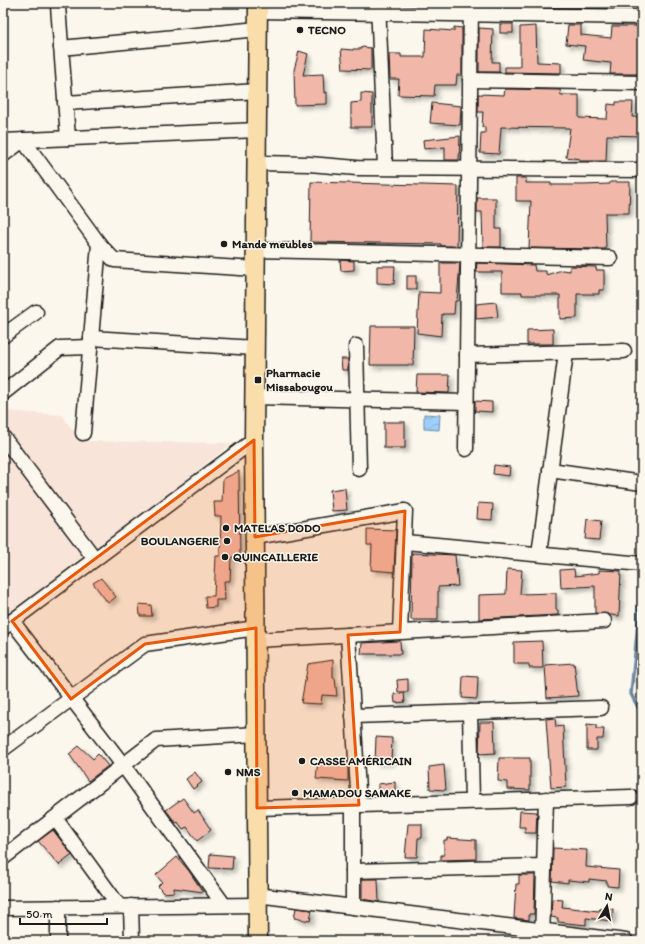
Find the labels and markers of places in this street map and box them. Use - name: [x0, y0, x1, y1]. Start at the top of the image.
- place label: TECNO: [307, 23, 346, 37]
- marker: TECNO: [295, 25, 305, 35]
- place label: Mande meubles: [232, 237, 313, 251]
- marker: Mande meubles: [219, 239, 229, 249]
- place label: Pharmacie Missabougou: [266, 366, 333, 395]
- marker: Pharmacie Missabougou: [253, 375, 263, 385]
- place label: MATELAS DODO: [234, 521, 321, 535]
- marker: MATELAS DODO: [221, 523, 231, 533]
- place label: BOULANGERIE: [141, 534, 219, 548]
- marker: BOULANGERIE: [222, 536, 232, 546]
- place label: QUINCAILLERIE: [233, 550, 318, 564]
- marker: QUINCAILLERIE: [220, 552, 230, 562]
- place label: CASSE AMÉRICAIN: [310, 754, 412, 768]
- marker: CASSE AMÉRICAIN: [297, 756, 307, 766]
- place label: NMS: [236, 765, 261, 779]
- marker: NMS: [223, 767, 233, 777]
- place label: MAMADOU SAMAKE: [303, 786, 411, 800]
- marker: MAMADOU SAMAKE: [290, 788, 300, 798]

